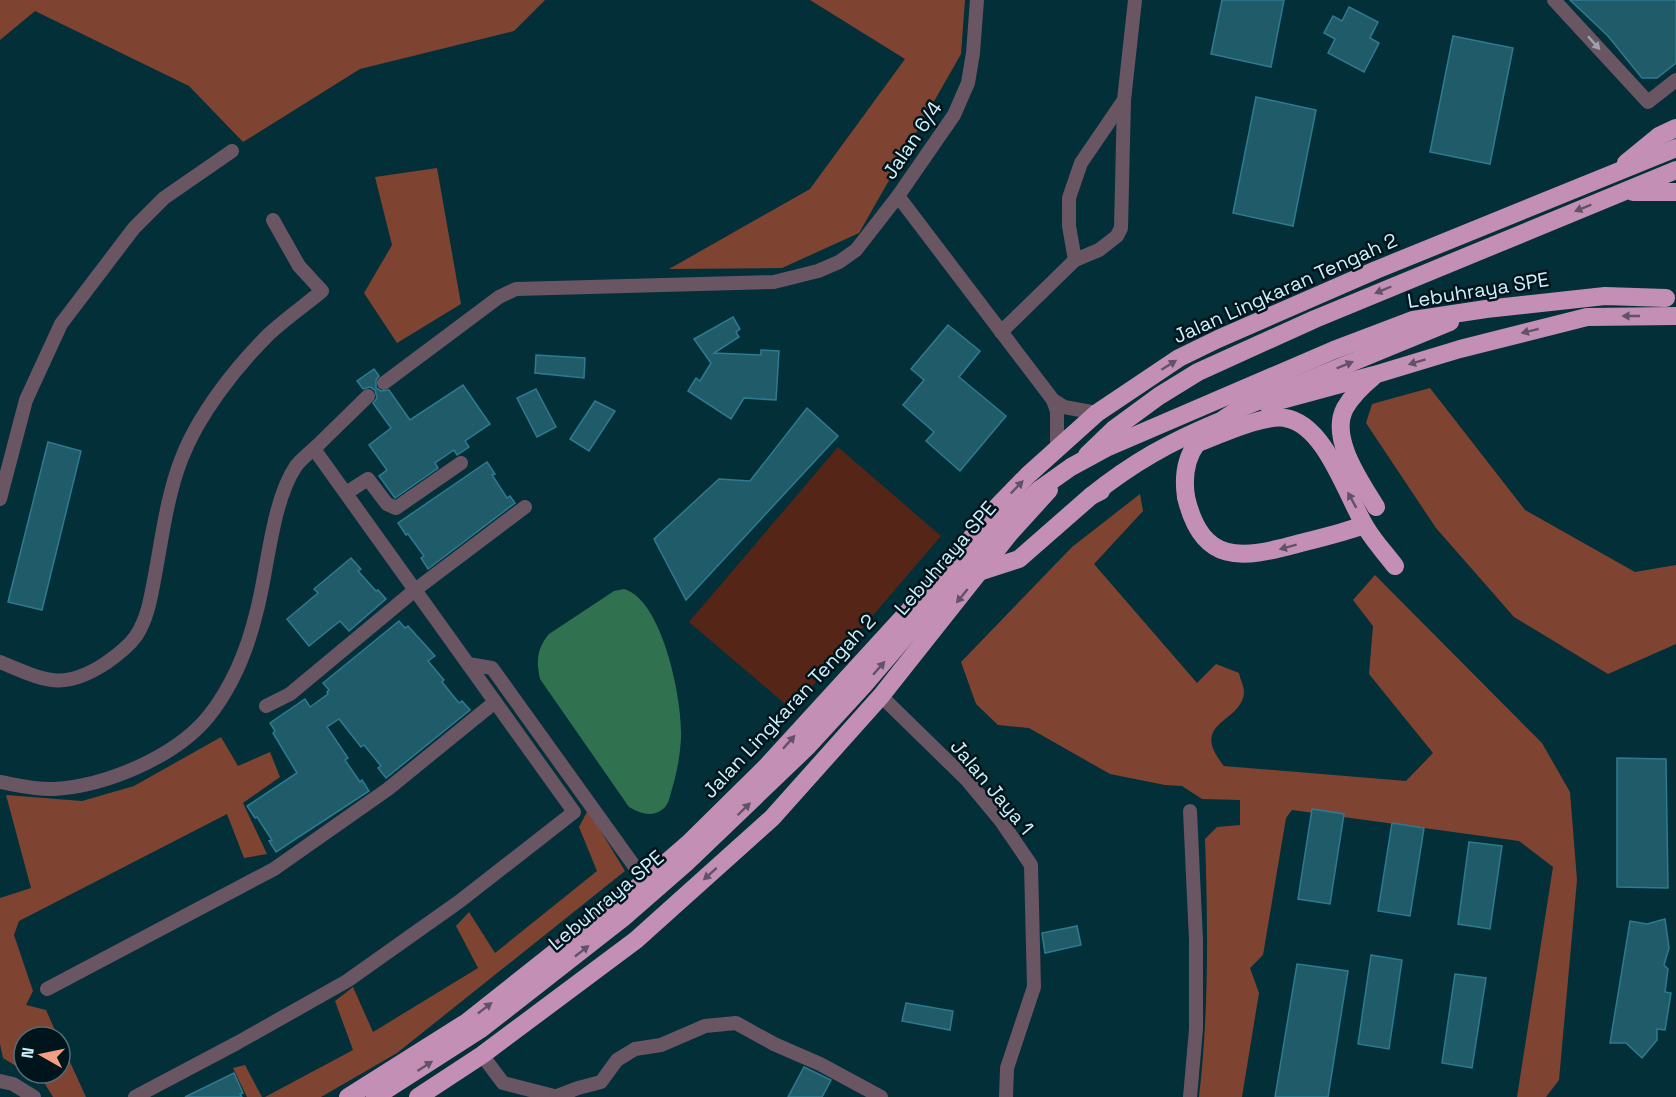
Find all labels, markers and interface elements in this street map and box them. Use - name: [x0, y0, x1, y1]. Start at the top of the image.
- one-way arrow: [1587, 35, 1600, 50]
- street label: Jalan 6/4: [876, 96, 948, 184]
- one-way arrow: [1574, 204, 1592, 213]
- street label: Jalan Lingkaran Tengah 2: [1169, 227, 1401, 349]
- street label: Lebuhraya SPE: [1405, 266, 1551, 314]
- one-way arrow: [1374, 285, 1392, 295]
- one-way arrow: [1622, 311, 1641, 321]
- one-way arrow: [1521, 327, 1539, 337]
- one-way arrow: [1408, 358, 1426, 367]
- one-way arrow: [1161, 360, 1177, 371]
- one-way arrow: [1336, 360, 1354, 370]
- one-way arrow: [1010, 479, 1024, 494]
- one-way arrow: [1347, 491, 1357, 508]
- street label: Lebuhraya SPE: [888, 496, 1002, 620]
- one-way arrow: [1279, 542, 1297, 552]
- one-way arrow: [956, 589, 968, 604]
- street label: Jalan Lingkaran Tengah 2: [697, 608, 881, 804]
- one-way arrow: [872, 661, 885, 676]
- one-way arrow: [782, 734, 796, 749]
- street label: Jalan Jaya 1: [945, 734, 1039, 840]
- one-way arrow: [737, 802, 751, 816]
- street label: Lebuhraya SPE: [543, 844, 669, 956]
- one-way arrow: [703, 867, 718, 880]
- one-way arrow: [574, 945, 589, 957]
- one-way arrow: [477, 1002, 493, 1015]
- north arrow: [12, 1025, 72, 1085]
- text: N: [16, 1046, 39, 1060]
- one-way arrow: [416, 1060, 432, 1072]

